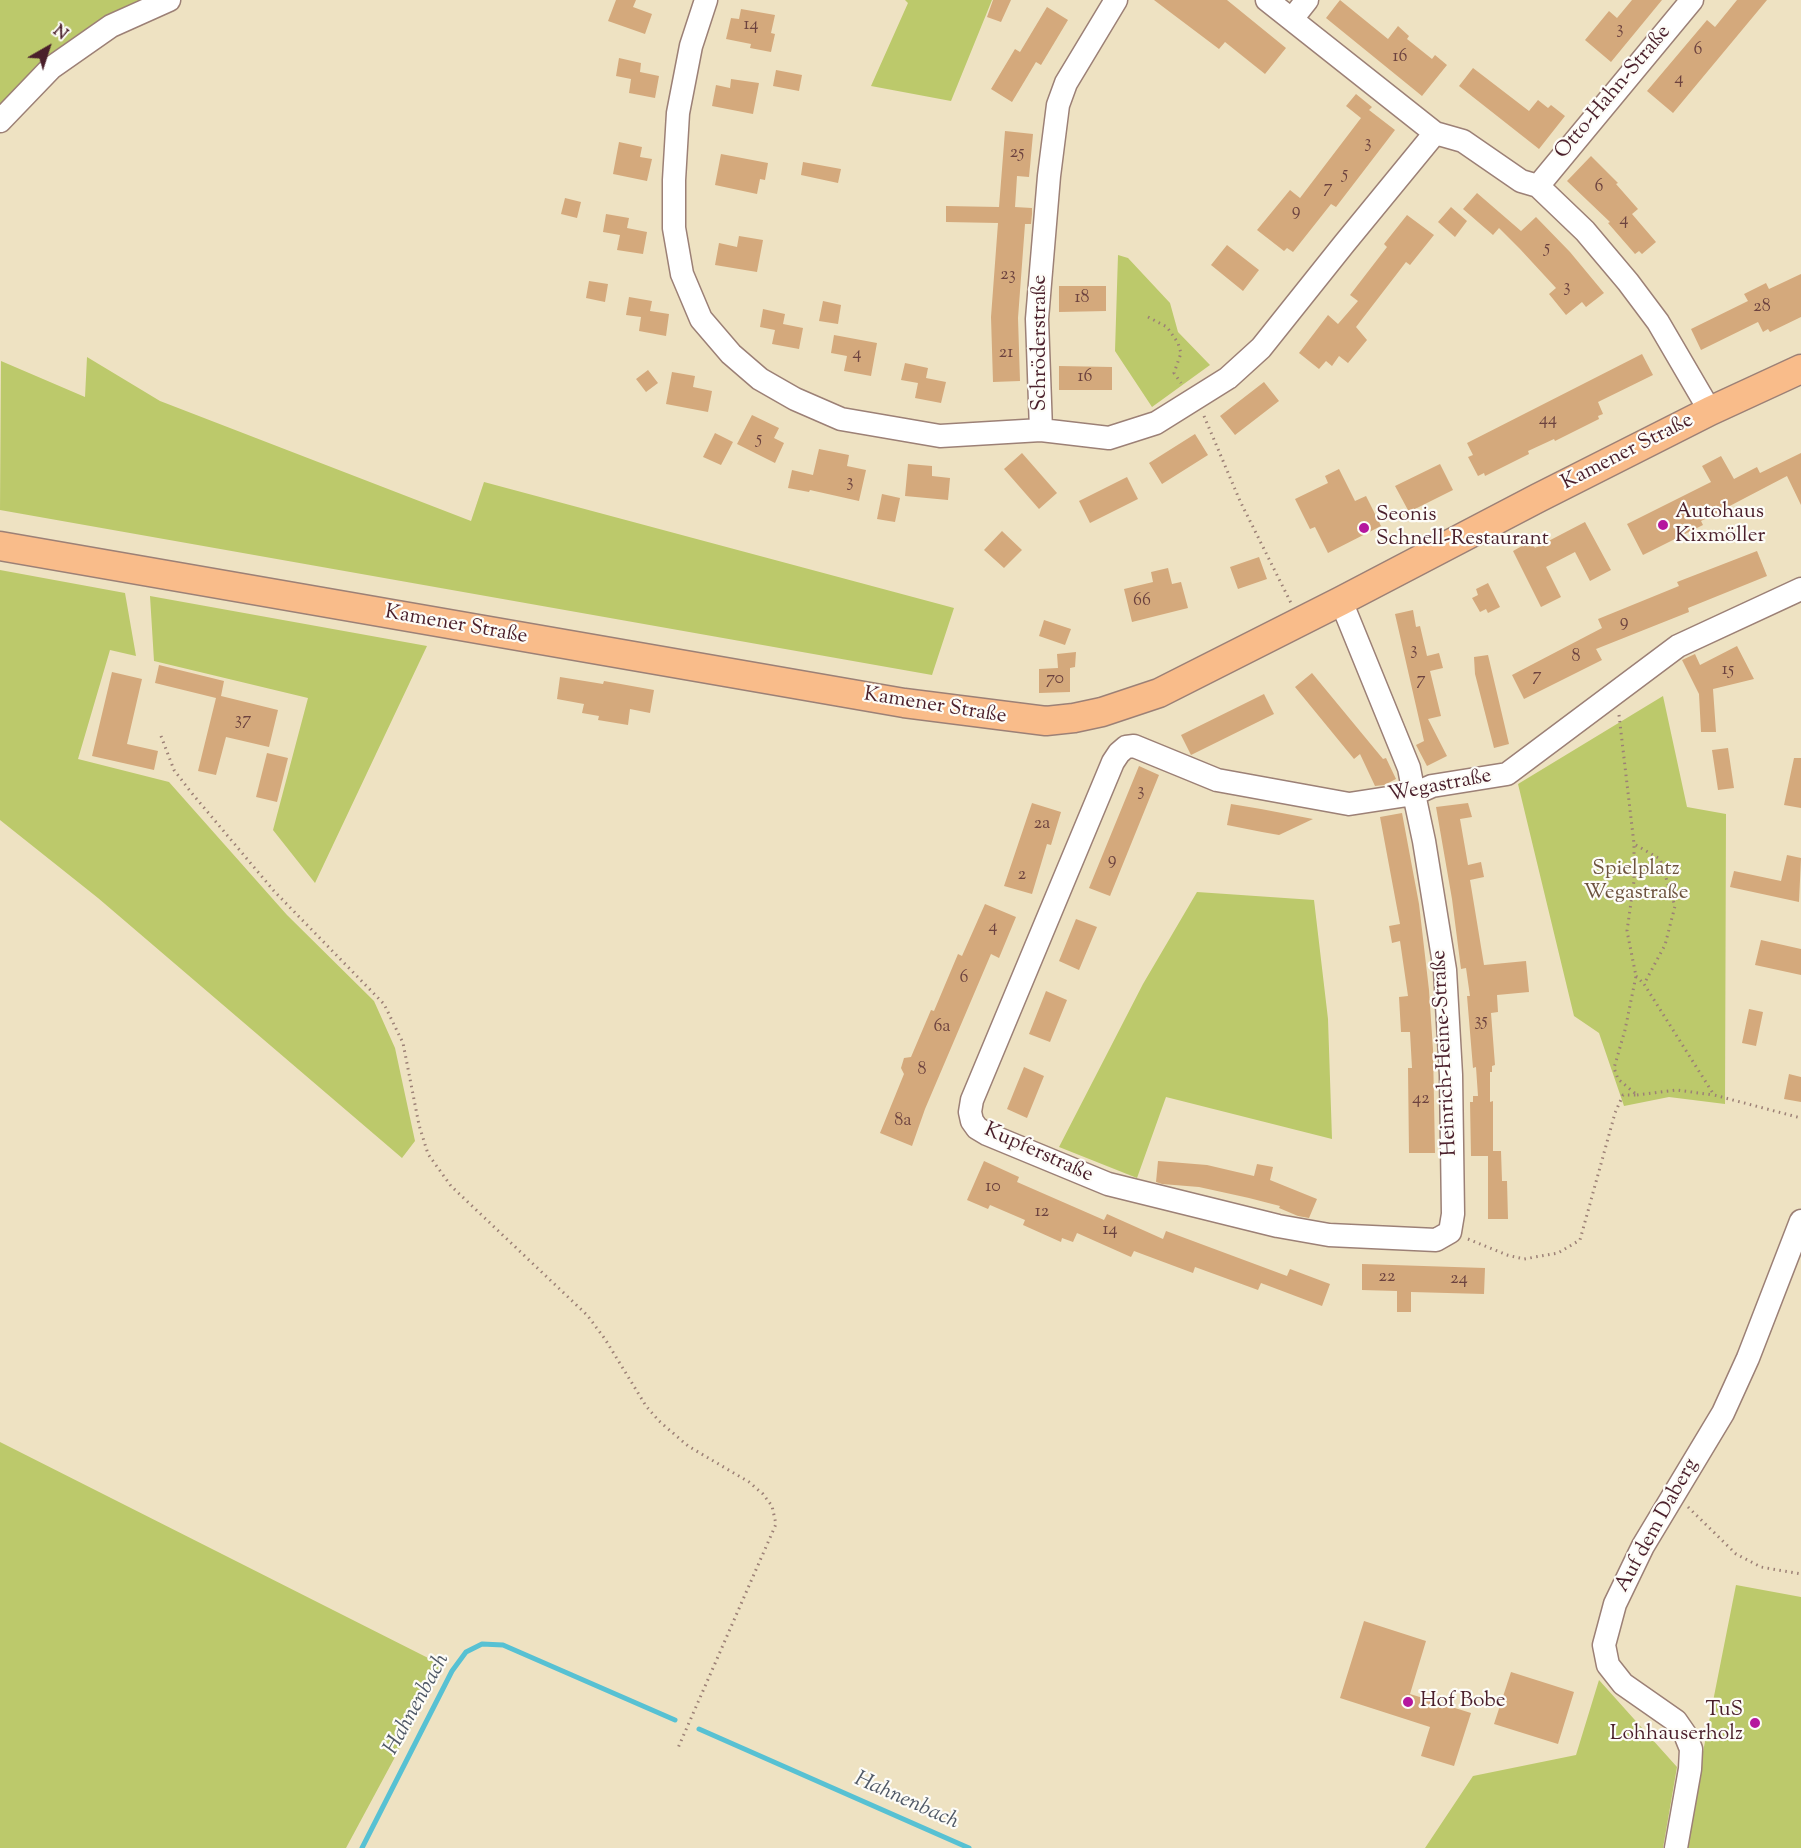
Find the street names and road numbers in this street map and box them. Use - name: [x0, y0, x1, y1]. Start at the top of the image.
- street label: Otto-Hahn-Straße: [1551, 21, 1677, 165]
- street label: Schröderstraße: [1028, 275, 1054, 411]
- street label: Kamener Straße: [1558, 409, 1698, 497]
- street label: Kamener Straße: [383, 601, 529, 651]
- street label: Kamener Straße: [862, 683, 1008, 731]
- street label: Wegastraße: [1386, 765, 1494, 809]
- street label: Heinrich-Heine-Straße: [1428, 949, 1464, 1157]
- street label: Kupferstraße: [980, 1119, 1096, 1189]
- street label: Auf dem Daberg: [1611, 1455, 1705, 1597]

